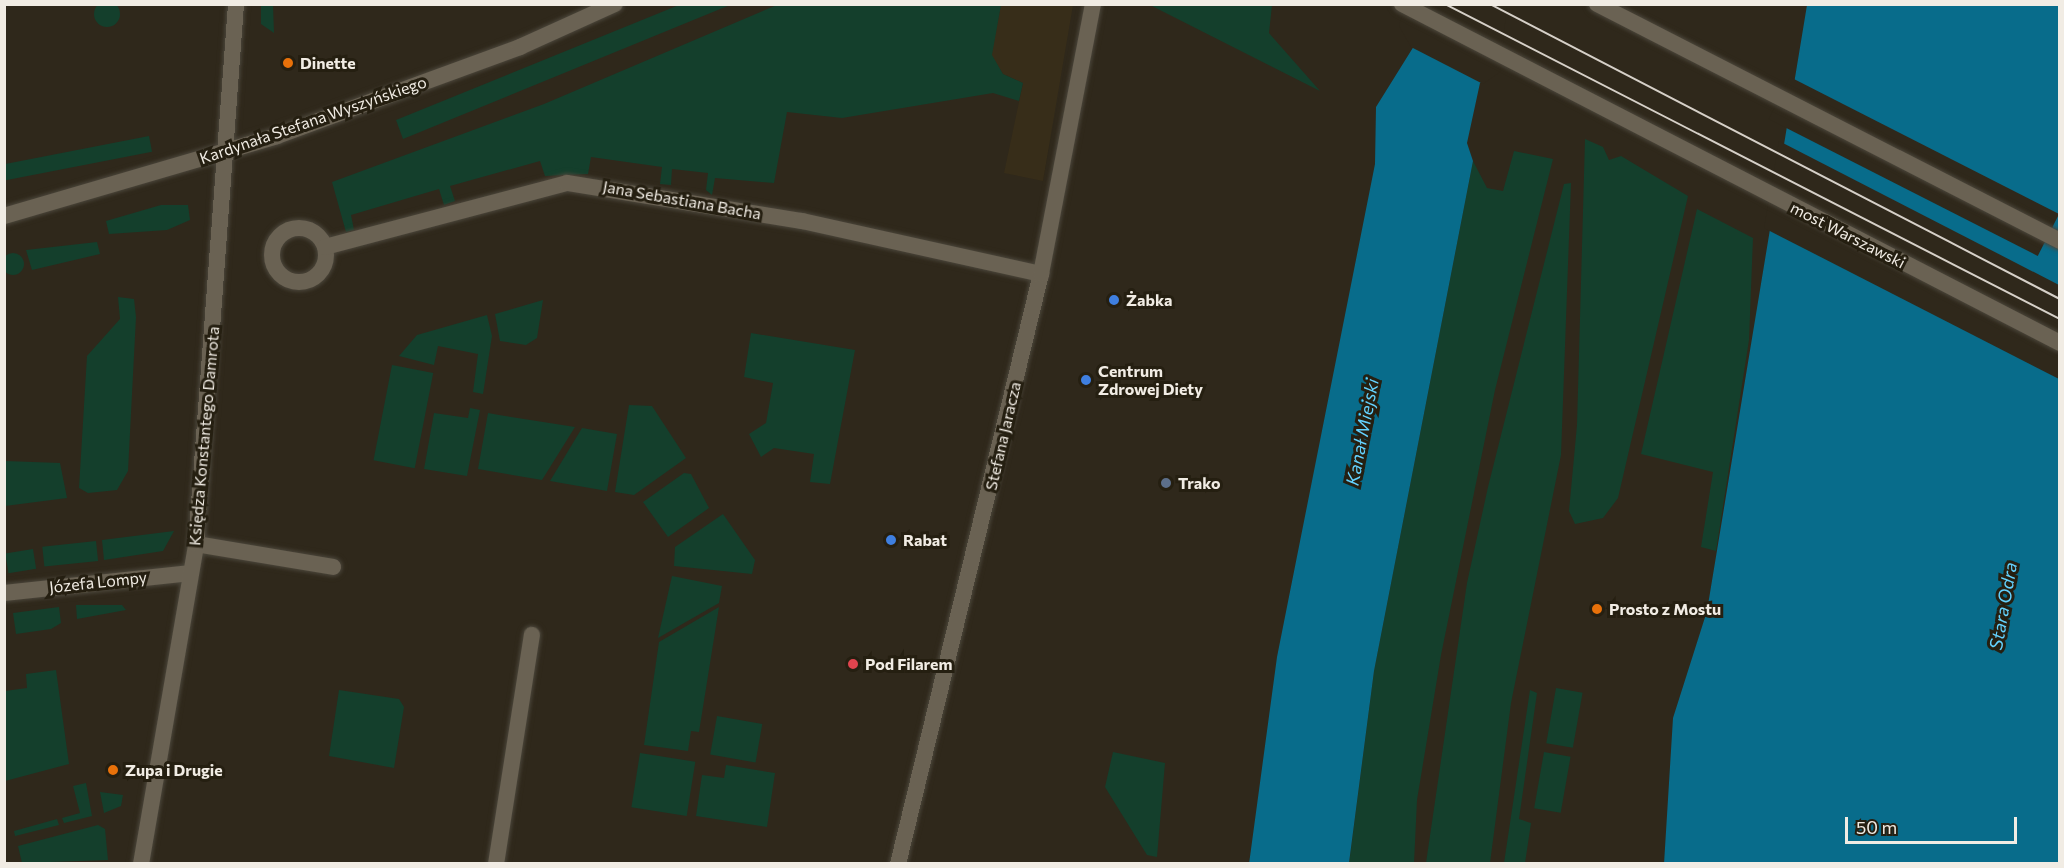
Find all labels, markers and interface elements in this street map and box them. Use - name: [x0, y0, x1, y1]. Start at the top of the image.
- place label: Dinette: [300, 53, 356, 73]
- marker: Dinette: [281, 56, 295, 70]
- street label: Kardynała Stefana Wyszyńskiego: [197, 72, 429, 168]
- street label: Jana Sebastiana Bacha: [601, 177, 763, 223]
- street label: most Warszawski: [1787, 198, 1909, 272]
- place label: Żabka: [1126, 290, 1173, 310]
- marker: Żabka: [1107, 293, 1121, 307]
- street label: Księdza Konstantego Damrota: [185, 326, 223, 546]
- place label: Centrum Zdrowej Diety: [1098, 361, 1203, 399]
- marker: Centrum Zdrowej Diety: [1079, 373, 1093, 387]
- water label: Kanał Miejski: [1341, 377, 1383, 487]
- street label: Stefana Jaracza: [981, 380, 1025, 492]
- place label: Trako: [1178, 473, 1221, 493]
- marker: Trako: [1159, 476, 1173, 490]
- place label: Rabat: [903, 530, 947, 550]
- marker: Rabat: [884, 533, 898, 547]
- water label: Stara Odra: [1985, 561, 2021, 651]
- street label: Józefa Lompy: [48, 567, 148, 597]
- place label: Prosto z Mostu: [1609, 599, 1721, 619]
- marker: Prosto z Mostu: [1590, 602, 1604, 616]
- place label: Pod Filarem: [865, 654, 952, 674]
- marker: Pod Filarem: [846, 657, 860, 671]
- place label: Zupa i Drugie: [125, 760, 223, 780]
- marker: Zupa i Drugie: [106, 763, 120, 777]
- scale bar: [1848, 805, 2020, 843]
- text: 50 m: [1856, 816, 1897, 838]

